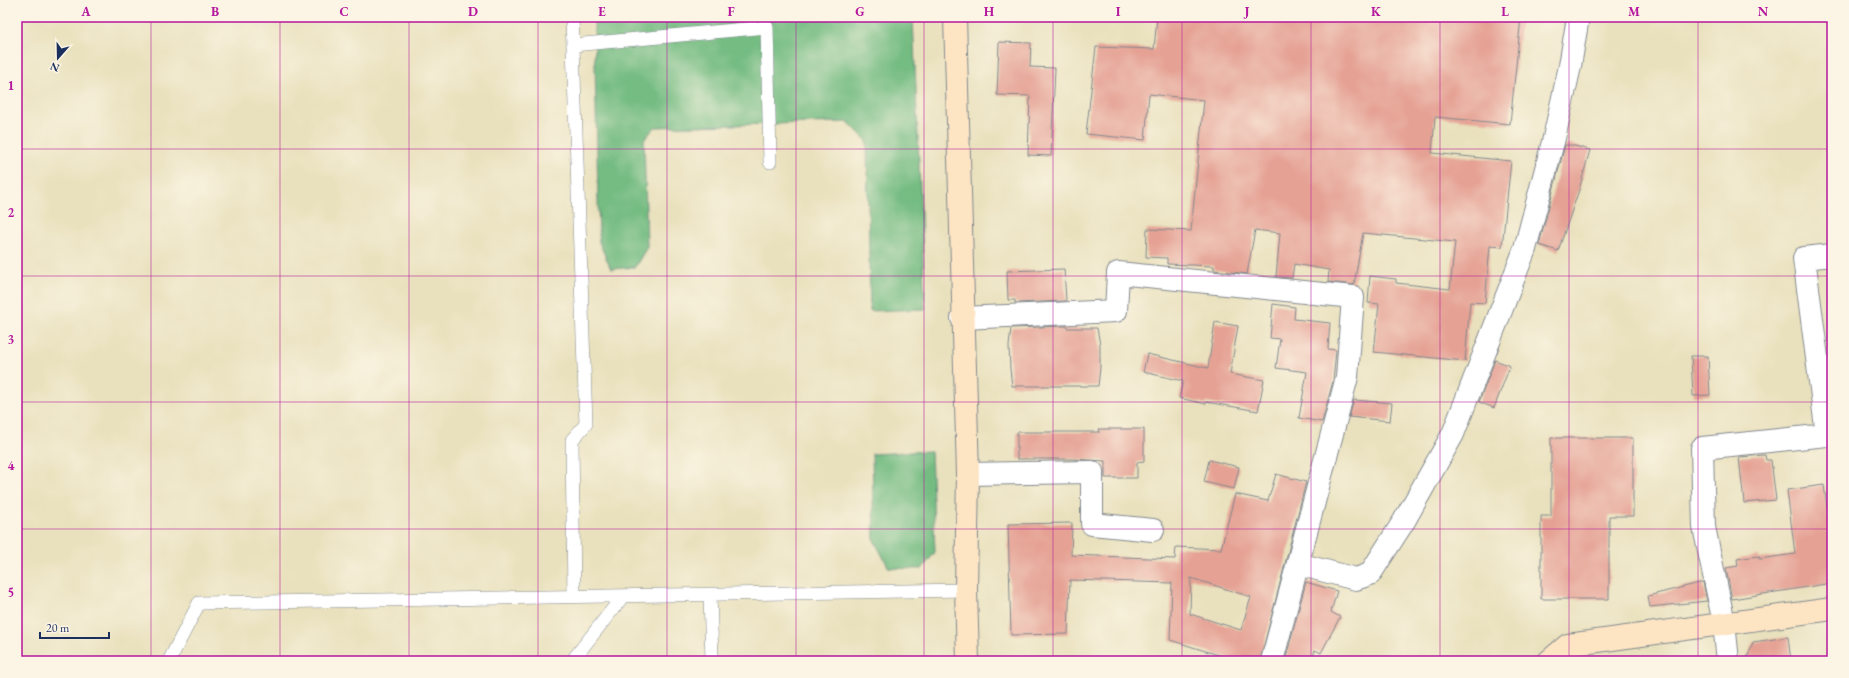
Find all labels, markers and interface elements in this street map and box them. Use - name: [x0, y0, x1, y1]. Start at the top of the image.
- text: A: [80, 3, 91, 20]
- text: B: [211, 3, 219, 20]
- text: C: [339, 3, 349, 20]
- text: D: [468, 3, 478, 20]
- text: E: [598, 3, 606, 20]
- text: F: [727, 3, 735, 20]
- text: G: [855, 3, 865, 20]
- text: H: [984, 3, 995, 20]
- text: I: [1116, 3, 1121, 20]
- text: J: [1243, 3, 1250, 20]
- text: K: [1371, 3, 1382, 20]
- text: L: [1501, 3, 1509, 20]
- text: M: [1628, 3, 1640, 20]
- text: N: [1758, 3, 1769, 20]
- north arrow: [38, 38, 78, 78]
- text: N: [48, 59, 61, 75]
- text: 1: [8, 77, 15, 94]
- text: 2: [8, 204, 15, 221]
- text: 3: [8, 331, 15, 348]
- text: 4: [8, 457, 15, 474]
- text: 5: [8, 584, 14, 601]
- scale bar: [40, 614, 109, 640]
- text: 20 m: [46, 620, 70, 636]

